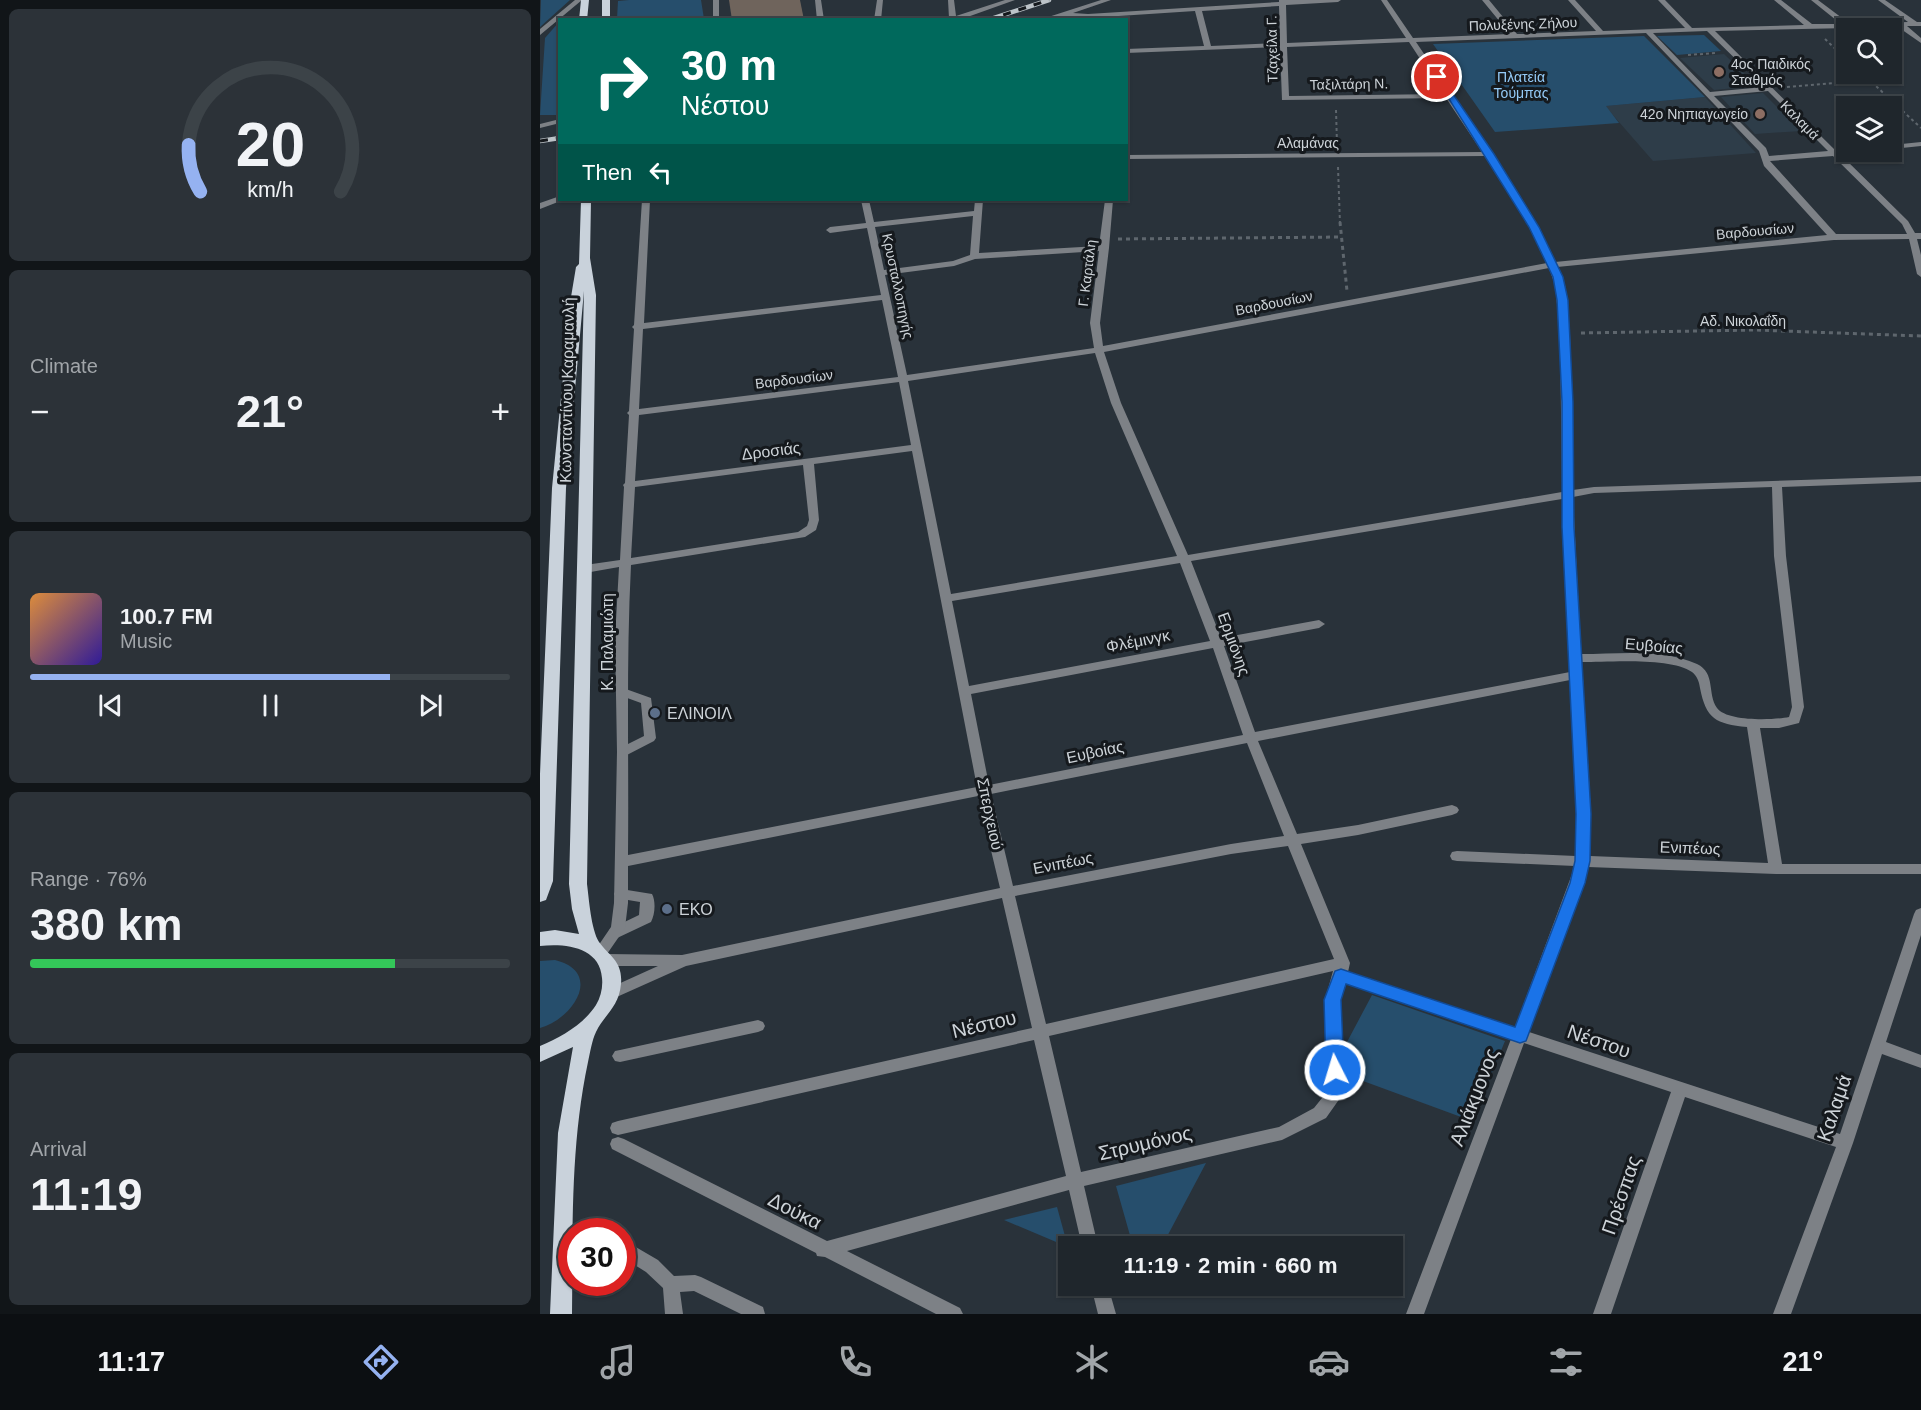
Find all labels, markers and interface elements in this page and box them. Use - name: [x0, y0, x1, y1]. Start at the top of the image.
- street label: Πολυξένης Ζήλου: [1469, 14, 1577, 34]
- street label: Τζαχείλα Γ.: [1263, 15, 1281, 83]
- map controls: [1836, 18, 1902, 162]
- button: search: [1836, 18, 1902, 84]
- icon: right: [582, 42, 660, 120]
- text: 30 m: [681, 42, 777, 89]
- pin: [1411, 51, 1462, 102]
- place label: 4ος Παιδικός Σταθμός: [1731, 56, 1811, 88]
- icon: arrive: [1420, 60, 1453, 93]
- marker: 4ος Παιδικός Σταθμός: [1712, 65, 1726, 79]
- park label: Πλατεία Τούμπας: [1494, 69, 1549, 101]
- street label: Ταξιλτάρη Ν.: [1310, 75, 1388, 93]
- text: Νέστου: [681, 91, 769, 121]
- button: layers: [1836, 96, 1902, 162]
- street label: Καλαμά: [1777, 97, 1823, 143]
- place label: 42ο Νηπιαγωγείο: [1640, 106, 1748, 122]
- marker: 42ο Νηπιαγωγείο: [1753, 107, 1767, 121]
- text: 20: [235, 110, 305, 179]
- street label: Αλαμάνας: [1277, 135, 1339, 151]
- icon: left: [644, 156, 677, 189]
- text: Then: [582, 160, 632, 185]
- text: km/h: [247, 178, 293, 202]
- street label: Βαρδουσίων: [1715, 220, 1795, 242]
- street label: Κρυσταλλοπηγής: [879, 232, 917, 340]
- street label: Γ. Καρτάλη: [1075, 239, 1099, 307]
- street label: Βαρδουσίων: [1234, 288, 1314, 318]
- street label: Κωνσταντίνου Καραμανλή: [557, 297, 577, 483]
- street label: Αδ. Νικολαΐδη: [1700, 313, 1786, 329]
- text: Climate: [30, 355, 98, 377]
- street label: Βαρδουσίων: [754, 366, 834, 392]
- text: 21°: [236, 386, 304, 437]
- text: −: [30, 393, 49, 430]
- text: +: [491, 393, 510, 430]
- street label: Δροσιάς: [741, 439, 802, 463]
- street label: Κ. Παλαμιώτη: [599, 593, 616, 691]
- text: 100.7 FM: [120, 604, 213, 629]
- street label: Ερμιόνης: [1215, 610, 1253, 678]
- street label: Φλέμινγκ: [1105, 626, 1172, 656]
- text: Music: [120, 630, 172, 652]
- street label: Ευβοίας: [1624, 635, 1684, 657]
- icon: previous: [94, 689, 127, 722]
- icon: pause: [254, 689, 287, 722]
- icon: next: [414, 689, 447, 722]
- place label: ΕΛΙΝΟΙΛ: [667, 705, 732, 722]
- marker: ΕΛΙΝΟΙΛ: [648, 706, 662, 720]
- street label: Ευβοίας: [1065, 738, 1125, 766]
- street label: Σπερχειού: [974, 776, 1006, 852]
- street label: Ενιπέως: [1659, 838, 1721, 858]
- street label: Ενιπέως: [1032, 849, 1095, 877]
- text: Range · 76%: [30, 868, 147, 890]
- text: 380 km: [30, 899, 183, 950]
- place label: EKO: [679, 901, 713, 918]
- marker: EKO: [660, 902, 674, 916]
- street label: Νέστου: [950, 1006, 1018, 1042]
- street label: Νέστου: [1565, 1020, 1633, 1062]
- position arrow: [1303, 1038, 1367, 1102]
- street label: Αλιάκμονος: [1445, 1045, 1503, 1149]
- street label: Καλαμά: [1812, 1072, 1856, 1144]
- street label: Στρυμόνος: [1096, 1122, 1194, 1164]
- text: Arrival: [30, 1138, 87, 1160]
- street label: Πρέσπας: [1597, 1152, 1645, 1237]
- text: 11:19: [30, 1169, 143, 1220]
- street label: Δούκα: [765, 1188, 825, 1234]
- speed limit sign: 30: [558, 1218, 636, 1296]
- text: 11:19 · 2 min · 660 m: [1124, 1253, 1338, 1278]
- icon: directions: [360, 1341, 402, 1383]
- icon: music: [597, 1341, 639, 1383]
- icon: phone: [834, 1341, 876, 1383]
- icon: climate: [1071, 1341, 1113, 1383]
- icon: car: [1308, 1341, 1350, 1383]
- icon: filters: [1545, 1341, 1587, 1383]
- text: 11:17: [98, 1347, 165, 1377]
- text: 21°: [1783, 1347, 1823, 1377]

